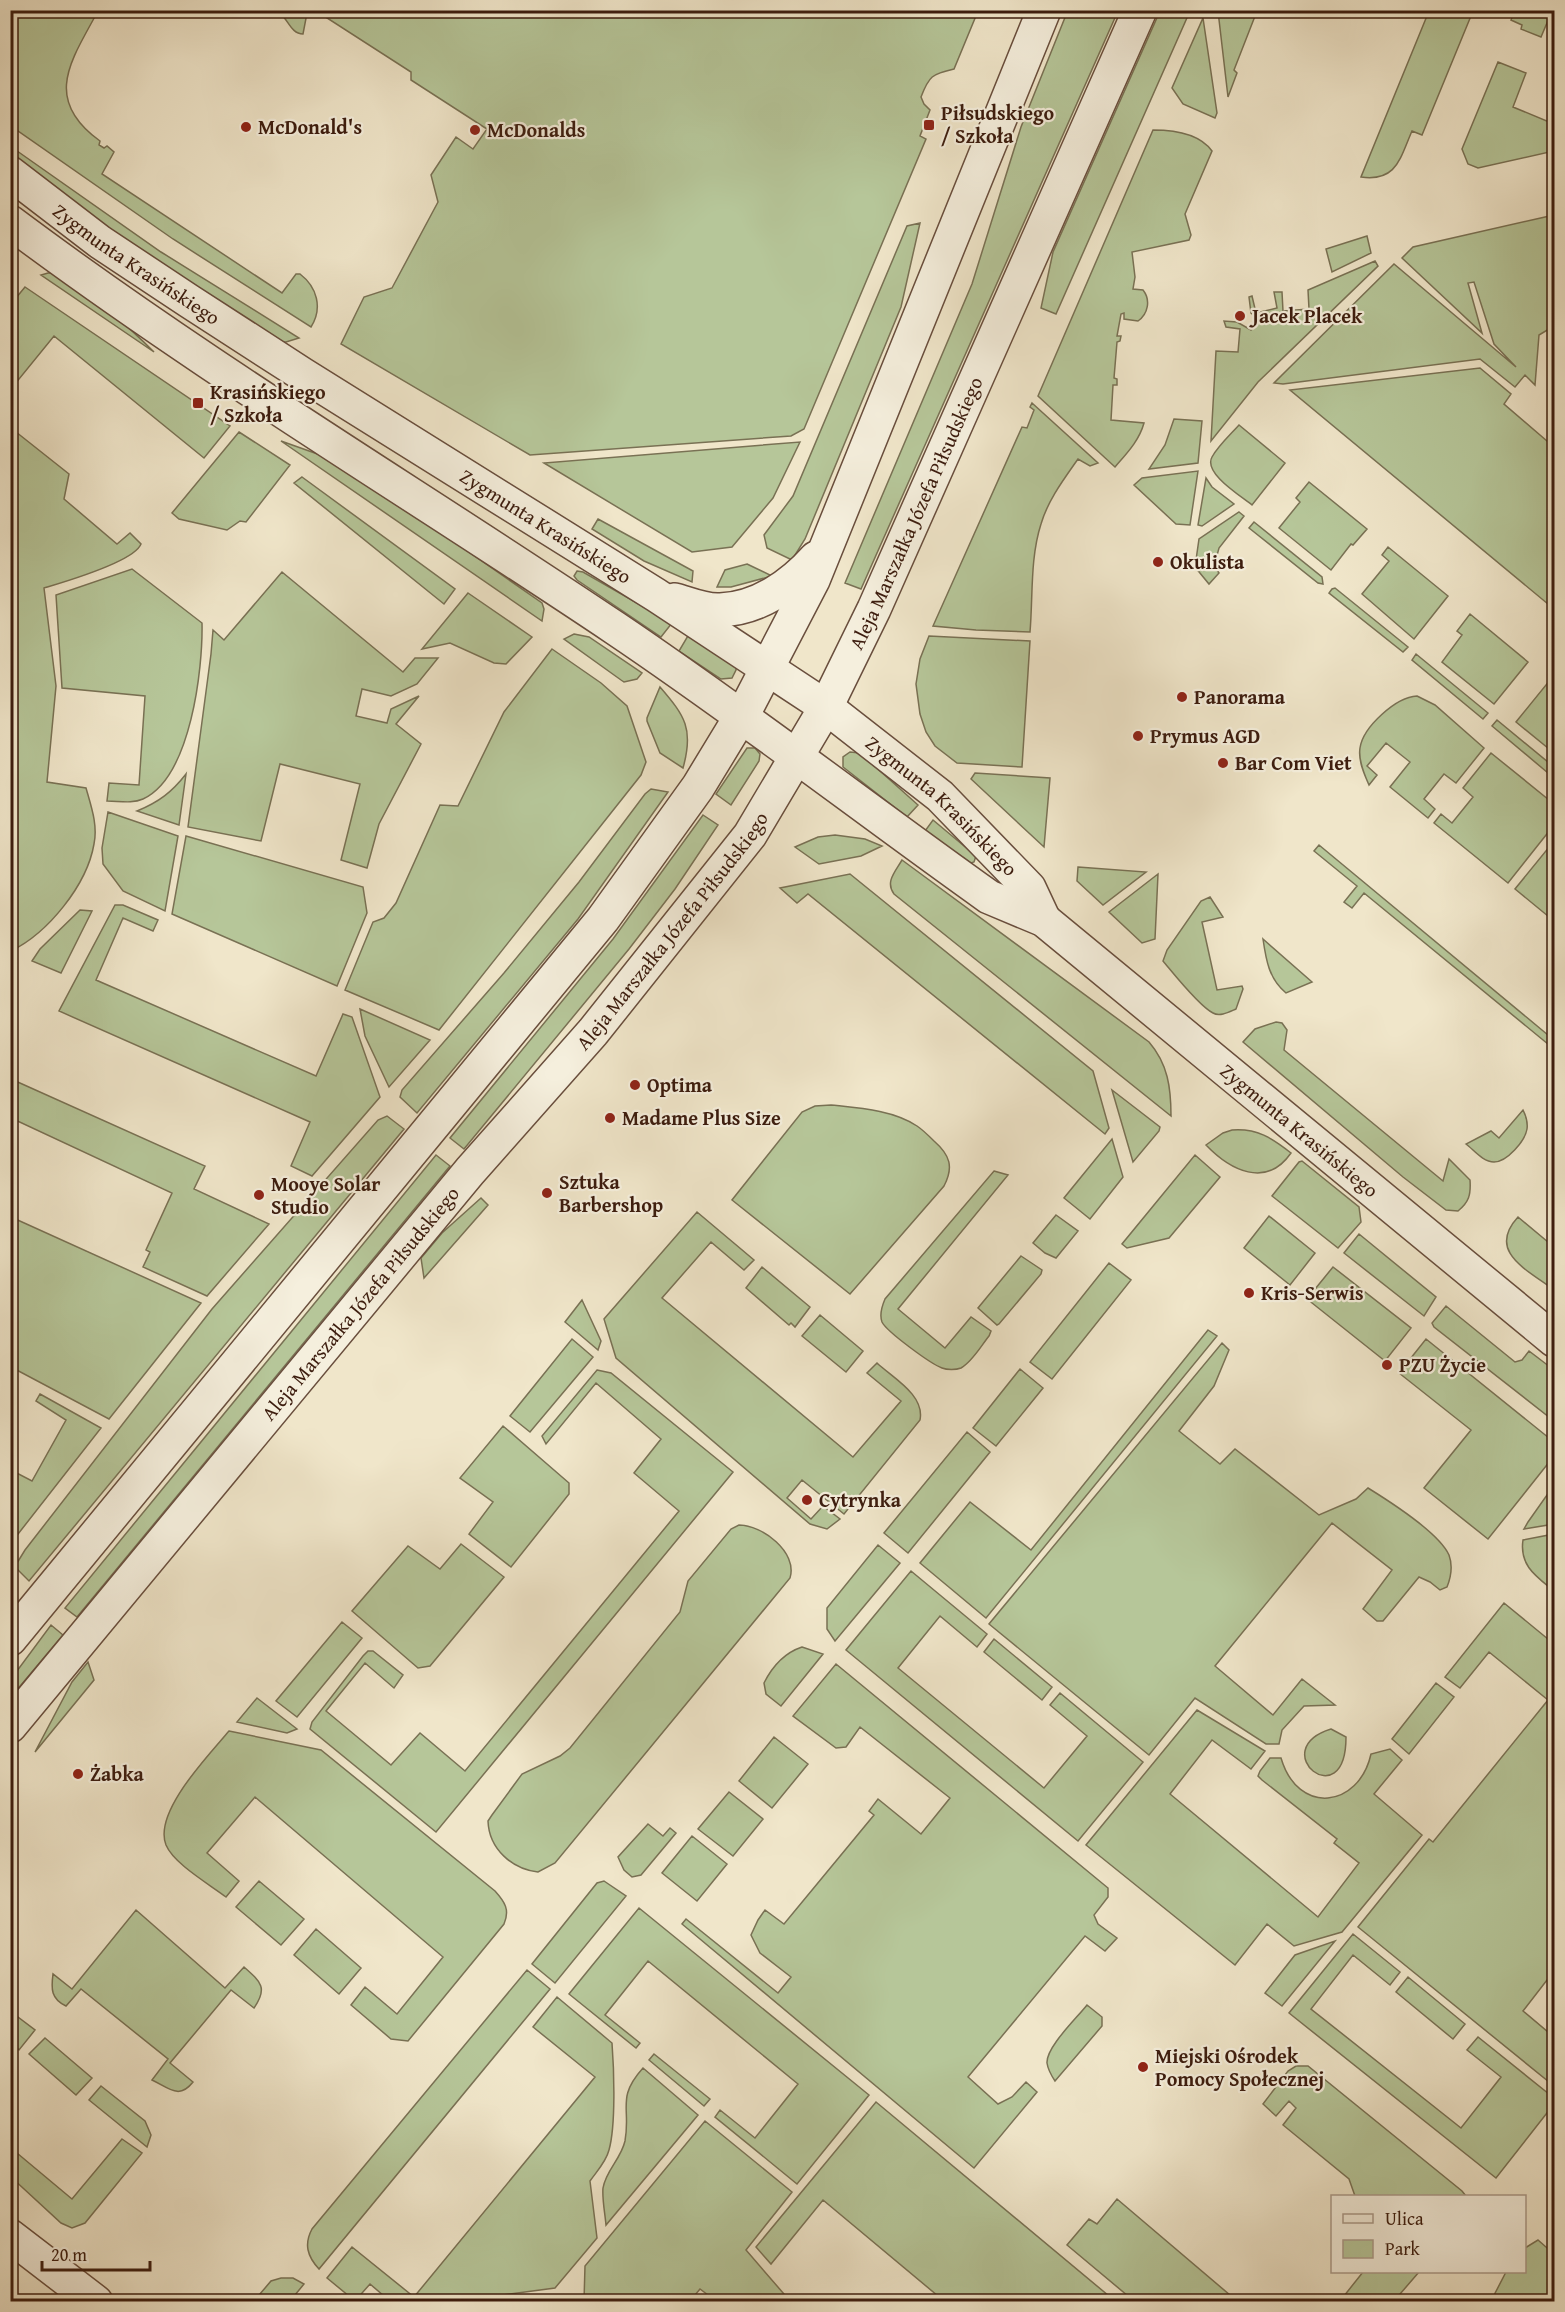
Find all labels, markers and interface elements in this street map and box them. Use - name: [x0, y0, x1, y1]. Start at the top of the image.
- place label: Piłsudskiego / Szkoła: [941, 98, 1054, 150]
- place label: McDonald's: [258, 112, 362, 141]
- place label: McDonalds: [487, 115, 585, 144]
- marker: Piłsudskiego / Szkoła: [922, 118, 936, 132]
- marker: McDonald's: [239, 120, 253, 134]
- marker: McDonalds: [468, 123, 482, 137]
- street label: Zygmunta Krasińskiego: [47, 196, 226, 331]
- place label: Jacek Placek: [1249, 301, 1363, 330]
- marker: Jacek Placek: [1233, 309, 1247, 323]
- street label: Aleja Marszałka Józefa Piłsudskiego: [841, 372, 989, 654]
- place label: Krasińskiego / Szkoła: [210, 377, 326, 429]
- marker: Krasińskiego / Szkoła: [191, 396, 205, 410]
- street label: Zygmunta Krasińskiego: [455, 461, 637, 590]
- place label: Okulista: [1170, 547, 1245, 576]
- marker: Okulista: [1151, 555, 1165, 569]
- place label: Panorama: [1194, 682, 1286, 711]
- marker: Panorama: [1175, 690, 1189, 704]
- place label: Prymus AGD: [1150, 721, 1260, 750]
- street label: Zygmunta Krasińskiego: [860, 728, 1025, 882]
- marker: Prymus AGD: [1131, 729, 1145, 743]
- place label: Bar Com Viet: [1235, 748, 1352, 777]
- marker: Bar Com Viet: [1216, 756, 1230, 770]
- street label: Aleja Marszałka Józefa Piłsudskiego: [569, 806, 775, 1056]
- street label: Zygmunta Krasińskiego: [1214, 1056, 1385, 1204]
- place label: Optima: [647, 1070, 713, 1099]
- marker: Optima: [628, 1078, 642, 1092]
- place label: Madame Plus Size: [622, 1103, 781, 1132]
- marker: Madame Plus Size: [603, 1111, 617, 1125]
- place label: Sztuka Barbershop: [559, 1167, 663, 1219]
- place label: Mooye Solar Studio: [271, 1169, 380, 1221]
- street label: Aleja Marszałka Józefa Piłsudskiego: [254, 1180, 466, 1426]
- marker: Sztuka Barbershop: [540, 1186, 554, 1200]
- marker: Mooye Solar Studio: [252, 1188, 266, 1202]
- place label: Kris-Serwis: [1261, 1278, 1364, 1307]
- marker: Kris-Serwis: [1242, 1286, 1256, 1300]
- place label: PZU Życie: [1399, 1350, 1486, 1379]
- marker: PZU Życie: [1380, 1358, 1394, 1372]
- place label: Cytrynka: [819, 1485, 902, 1514]
- marker: Cytrynka: [800, 1493, 814, 1507]
- place label: Żabka: [90, 1759, 145, 1788]
- marker: Żabka: [71, 1767, 85, 1781]
- place label: Miejski Ośrodek Pomocy Społecznej: [1155, 2041, 1324, 2093]
- marker: Miejski Ośrodek Pomocy Społecznej: [1136, 2060, 1150, 2074]
- legend: [1331, 2195, 1526, 2273]
- text: Ulica: [1385, 2205, 1424, 2232]
- scale bar: [42, 2234, 150, 2272]
- text: Park: [1385, 2235, 1421, 2262]
- text: 20 m: [51, 2241, 87, 2268]

